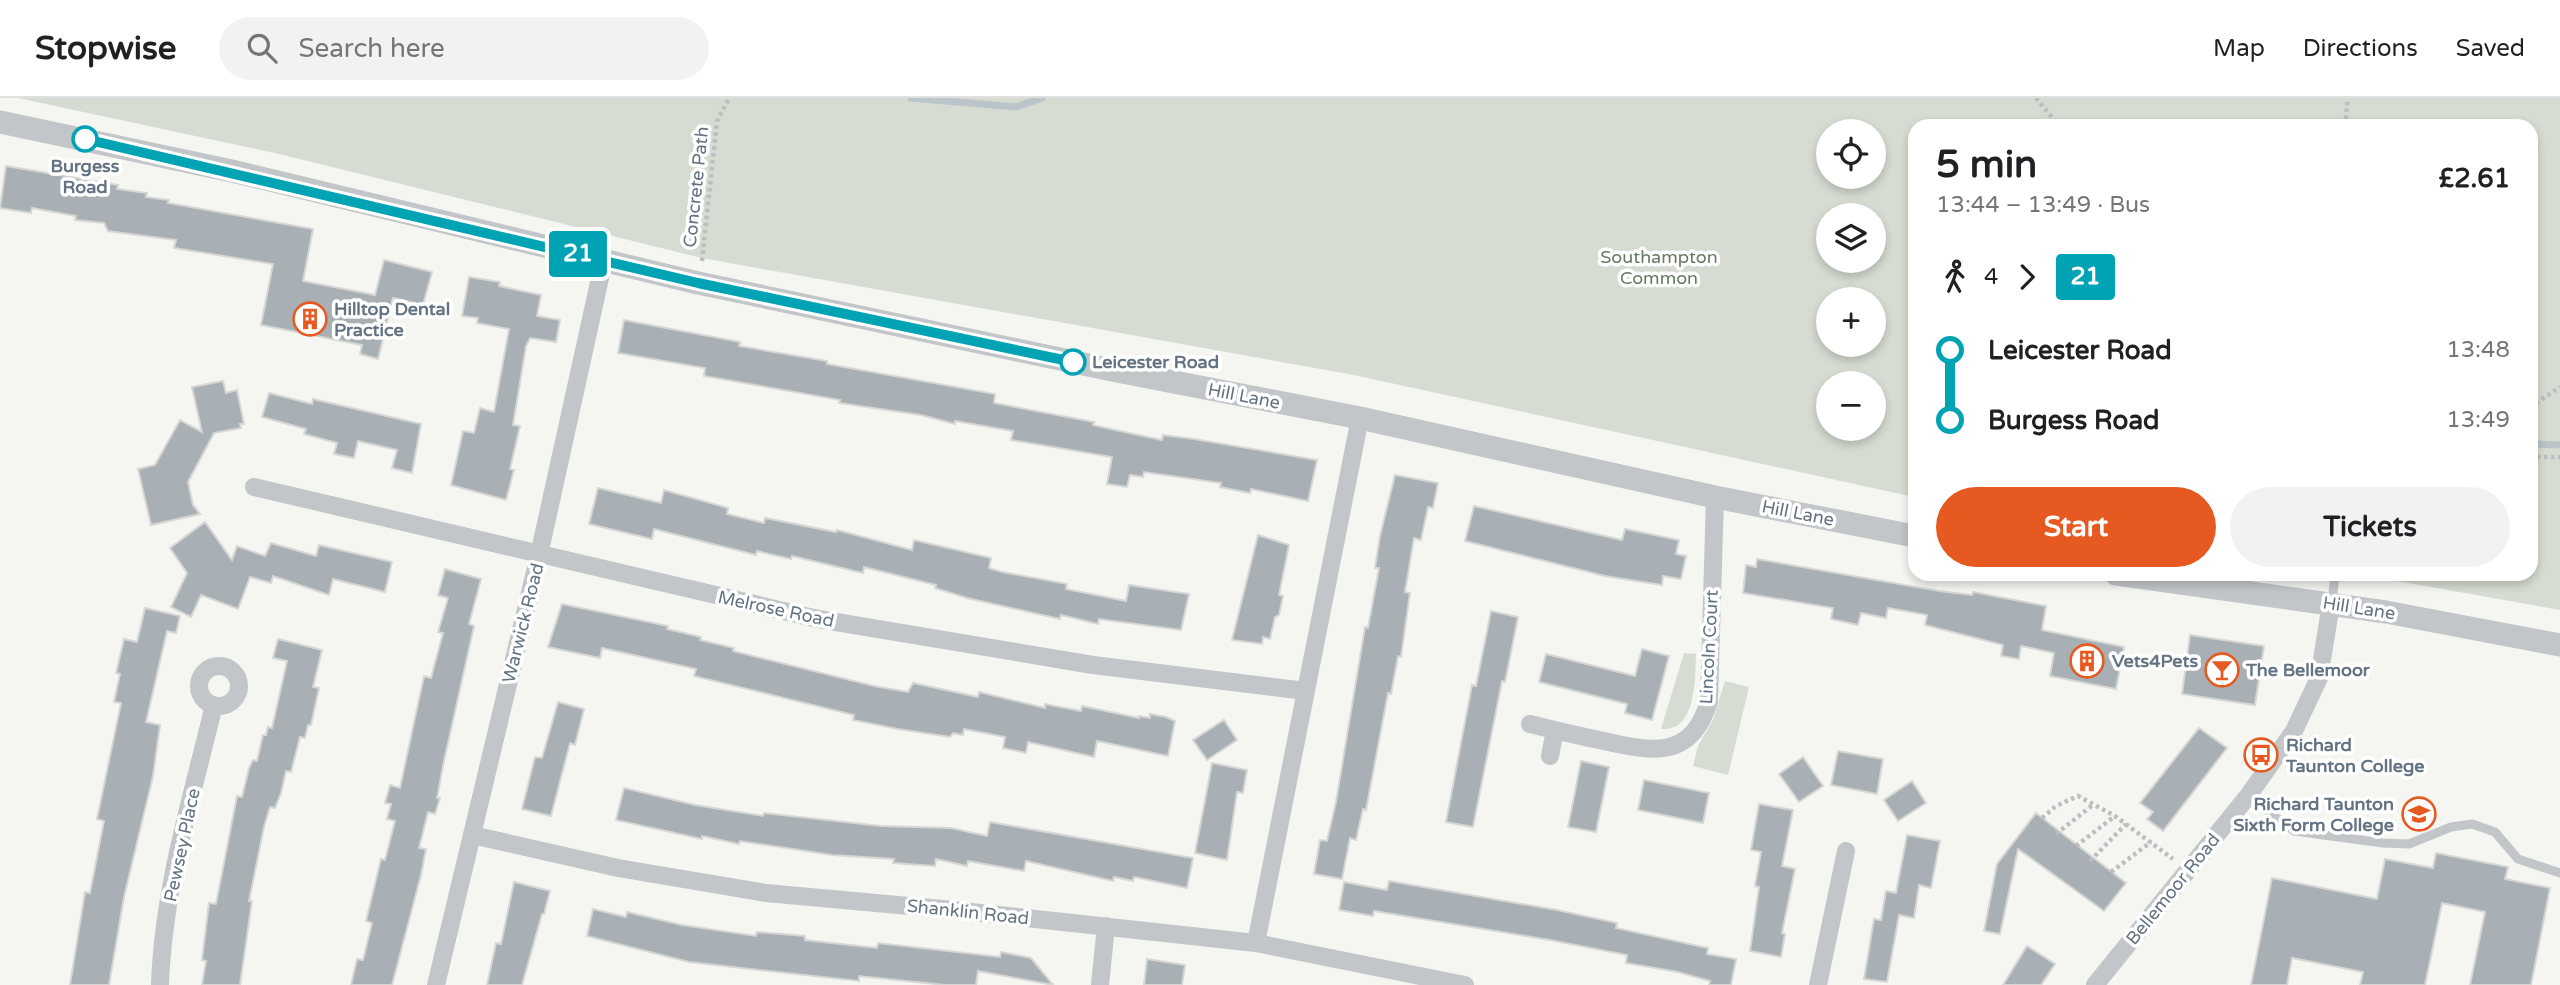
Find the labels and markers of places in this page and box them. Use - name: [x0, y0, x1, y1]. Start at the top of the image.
- marker: Burgess Road: [72, 126, 98, 152]
- place label: Burgess Road: [51, 155, 120, 198]
- place label: Hilltop Dental Practice: [334, 298, 450, 341]
- building icon: Hilltop Dental Practice: [291, 300, 329, 338]
- marker: Leicester Road: [1060, 349, 1086, 375]
- place label: Leicester Road: [1092, 351, 1219, 373]
- building icon: Vets4Pets: [2068, 642, 2106, 680]
- place label: Vets4Pets: [2112, 650, 2198, 672]
- bar icon: The Bellemoor: [2203, 651, 2241, 689]
- place label: The Bellemoor: [2245, 659, 2371, 681]
- place label: Richard Taunton College: [2285, 734, 2424, 777]
- bus stop icon: Richard Taunton College: [2242, 736, 2280, 774]
- place label: Richard Taunton Sixth Form College: [2233, 793, 2394, 836]
- school or university icon: Richard Taunton Sixth Form College: [2400, 795, 2438, 833]

